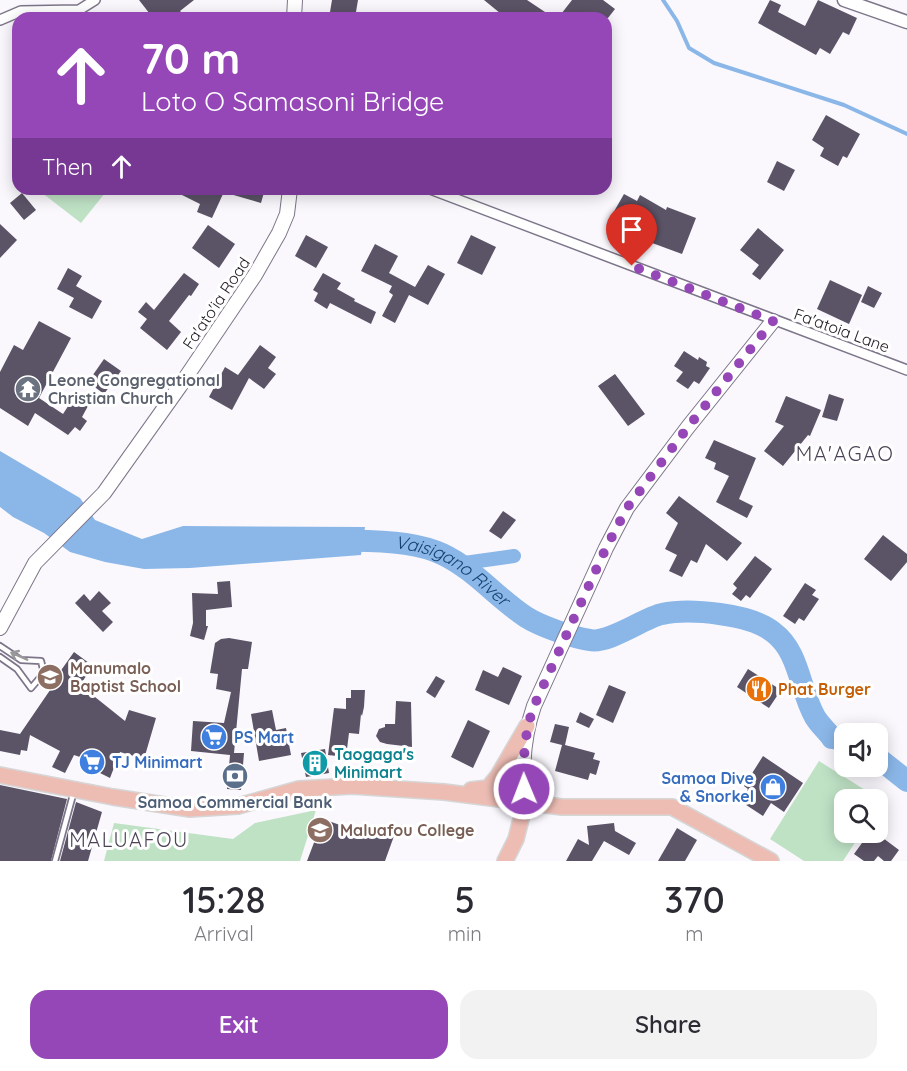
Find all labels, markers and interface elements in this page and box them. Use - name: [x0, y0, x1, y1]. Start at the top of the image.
- text: 70 m: [141, 32, 240, 85]
- icon: ahead: [42, 36, 120, 114]
- text: Loto O Samasoni Bridge: [141, 84, 444, 118]
- icon: ahead: [105, 150, 138, 183]
- text: Then: [42, 153, 93, 181]
- pin: [606, 204, 657, 266]
- icon: arrive: [615, 213, 648, 246]
- street label: Fa'ato'ia Road: [178, 253, 254, 353]
- street label: Fa'atoia Lane: [791, 303, 893, 357]
- place label: Leone Congregational Christian Church: [48, 370, 220, 408]
- temple icon: Leone Congregational Christian Church: [13, 374, 43, 404]
- district label: MA'AGAO: [796, 441, 894, 466]
- water label: Vaisigano River: [394, 530, 516, 612]
- one-way arrow: [10, 650, 28, 662]
- place label: Manumalo Baptist School: [70, 658, 181, 696]
- school or university icon: Manumalo Baptist School: [35, 662, 65, 692]
- restaurant icon: Phat Burger: [744, 674, 774, 704]
- place label: Phat Burger: [778, 679, 871, 699]
- supermarket icon: PS Mart: [199, 722, 229, 752]
- map controls: [834, 723, 888, 843]
- button: sound: [834, 723, 888, 777]
- place label: PS Mart: [234, 727, 294, 747]
- place label: Taogaga's Minimart: [334, 744, 414, 782]
- supermarket icon: TJ Minimart: [77, 747, 107, 777]
- building icon: Taogaga's Minimart: [300, 748, 330, 778]
- place label: TJ Minimart: [112, 752, 203, 772]
- position arrow: [492, 757, 556, 821]
- bank icon: Samoa Commercial Bank: [220, 761, 250, 791]
- place label: Samoa Dive & Snorkel: [662, 768, 754, 806]
- shop icon: Samoa Dive & Snorkel: [758, 772, 788, 802]
- button: search: [834, 789, 888, 843]
- place label: Samoa Commercial Bank: [138, 792, 332, 812]
- school or university icon: Maluafou College: [305, 815, 335, 845]
- place label: Maluafou College: [340, 820, 474, 840]
- district label: MALUAFOU: [69, 827, 189, 852]
- text: 15:28: [182, 877, 265, 922]
- text: 5: [455, 877, 475, 922]
- text: 370: [664, 877, 725, 922]
- text: Arrival: [194, 921, 254, 946]
- text: min: [448, 921, 482, 946]
- text: m: [685, 921, 703, 946]
- button: Exit: [30, 990, 448, 1059]
- button: Share: [460, 990, 877, 1059]

